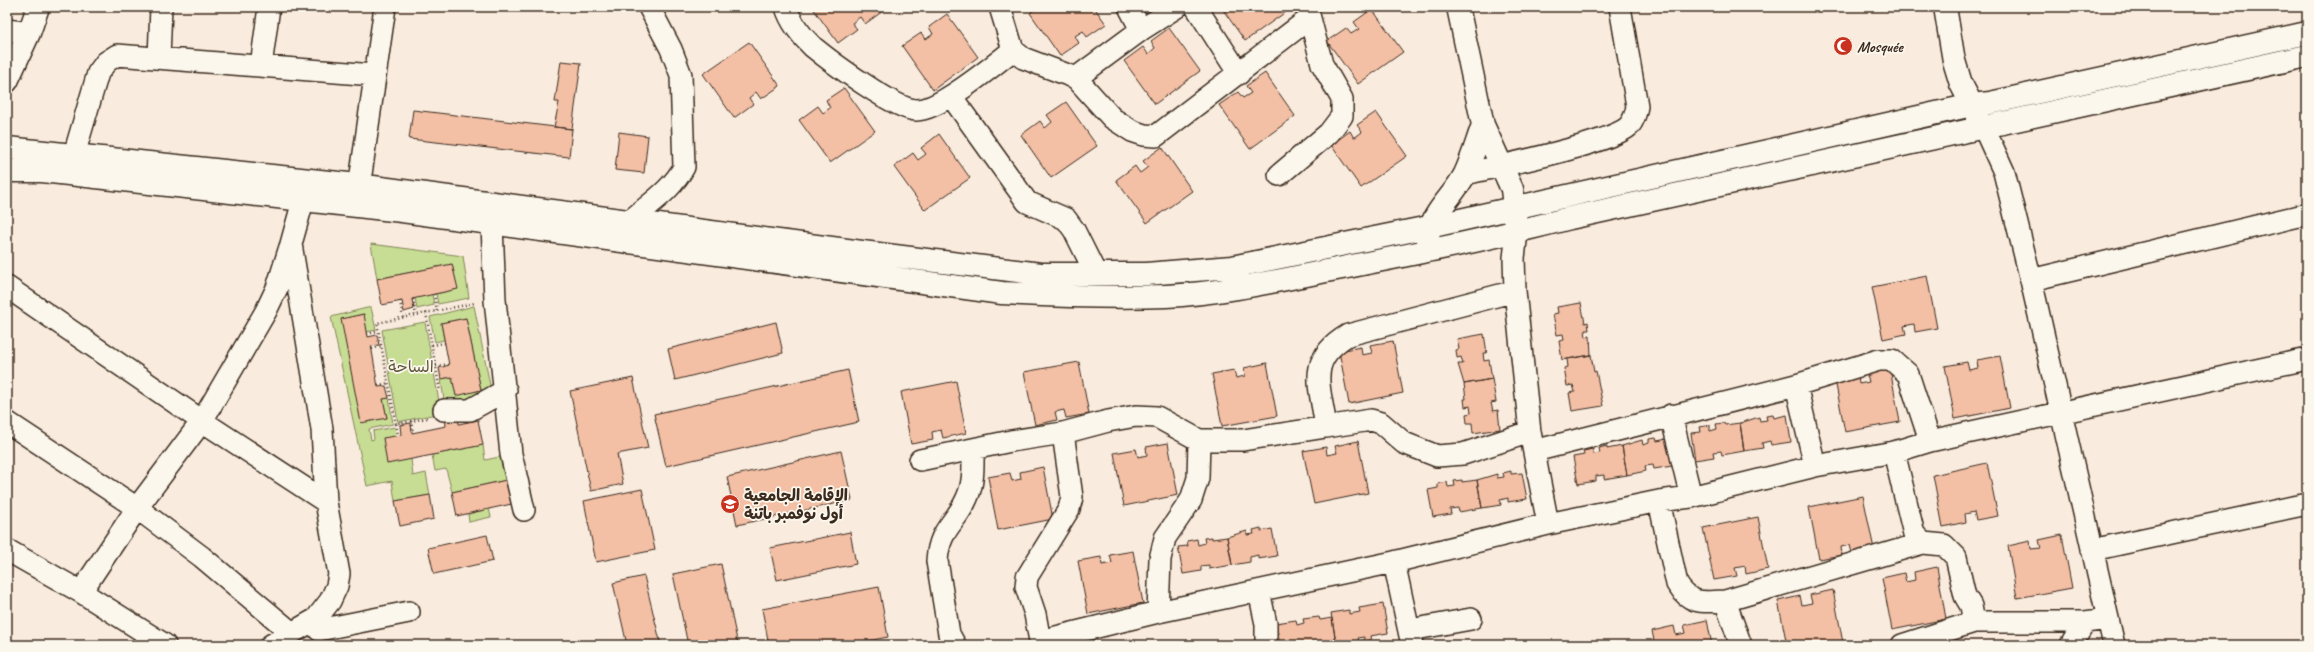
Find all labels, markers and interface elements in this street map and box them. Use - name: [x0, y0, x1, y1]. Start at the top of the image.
- mosque icon: Mosquée: [1832, 35, 1854, 57]
- place label: Mosquée: [1857, 37, 1904, 57]
- park label: الساحة: [388, 357, 434, 377]
- place label: الإقامة الجامعية أول نوفمبر باتنة: [744, 486, 848, 524]
- school or university icon: الإقامة الجامعية أول نوفمبر باتنة: [719, 493, 741, 515]

